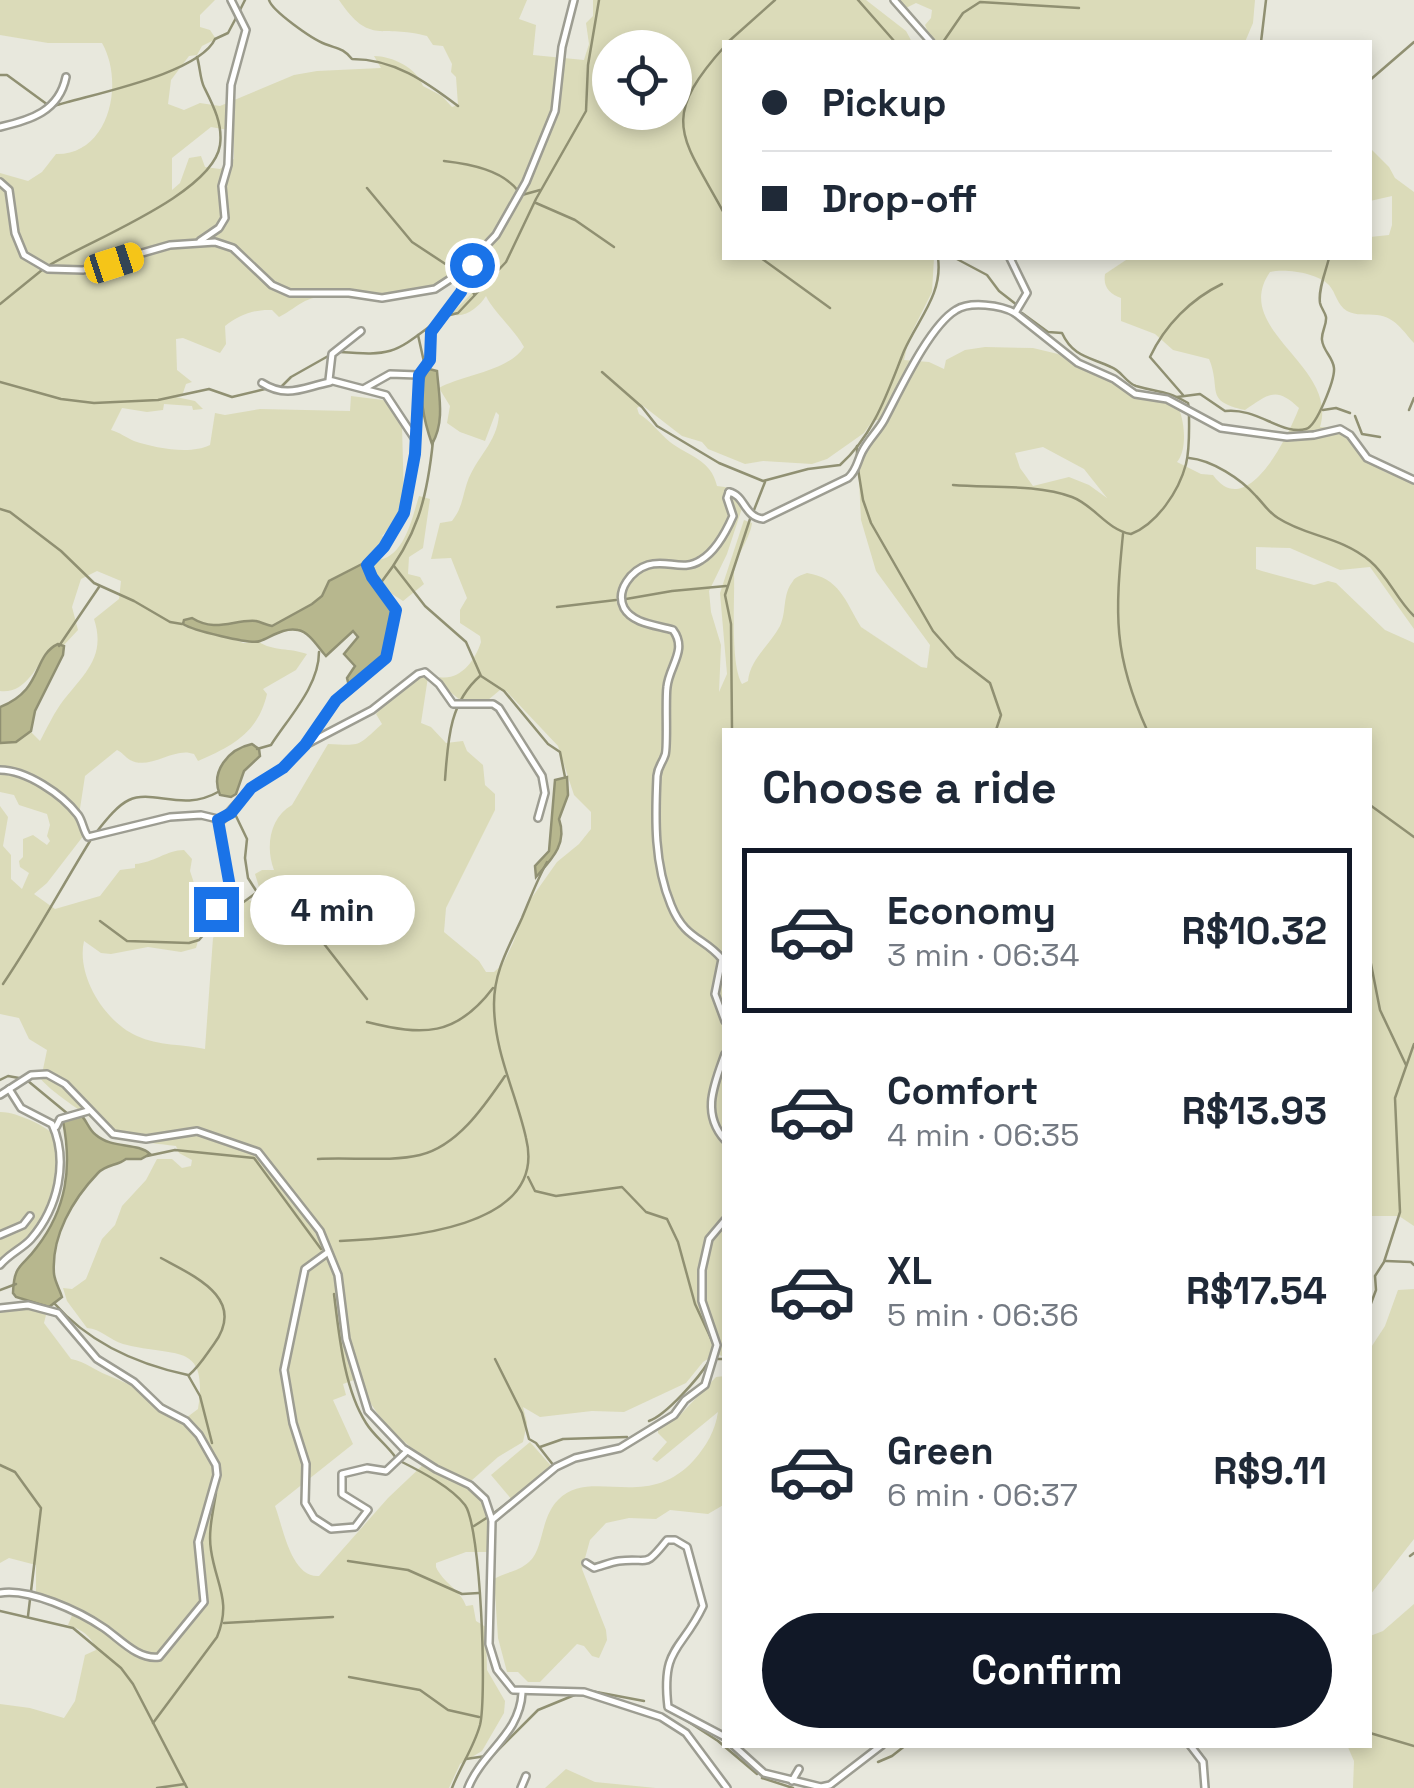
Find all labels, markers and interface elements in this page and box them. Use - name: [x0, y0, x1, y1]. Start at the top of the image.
- map controls: [592, 30, 692, 130]
- button: locate: [592, 30, 692, 130]
- text: Pickup: [822, 79, 946, 127]
- text: Drop-off: [822, 175, 977, 223]
- car: [81, 239, 147, 287]
- route start: [450, 243, 495, 288]
- text: Choose a ride: [762, 759, 1057, 816]
- callout: 4 min: [251, 874, 416, 944]
- icon: car: [767, 886, 857, 976]
- route end: [194, 887, 239, 932]
- text: Economy: [887, 887, 1056, 935]
- text: 4 min: [290, 890, 375, 930]
- text: R$10.32: [1182, 907, 1327, 955]
- text: 3 min · 06:34: [887, 935, 1079, 975]
- icon: car: [767, 1066, 857, 1156]
- text: Comfort: [887, 1067, 1038, 1115]
- text: R$13.93: [1182, 1087, 1327, 1135]
- text: 4 min · 06:35: [887, 1115, 1079, 1155]
- icon: car: [767, 1246, 857, 1336]
- text: XL: [887, 1247, 932, 1295]
- text: R$17.54: [1186, 1267, 1327, 1315]
- text: 5 min · 06:36: [887, 1295, 1079, 1335]
- icon: car: [767, 1426, 857, 1516]
- text: Green: [887, 1427, 994, 1475]
- text: R$9.11: [1213, 1447, 1327, 1495]
- text: 6 min · 06:37: [887, 1475, 1078, 1515]
- button: Confirm: [762, 1613, 1332, 1728]

